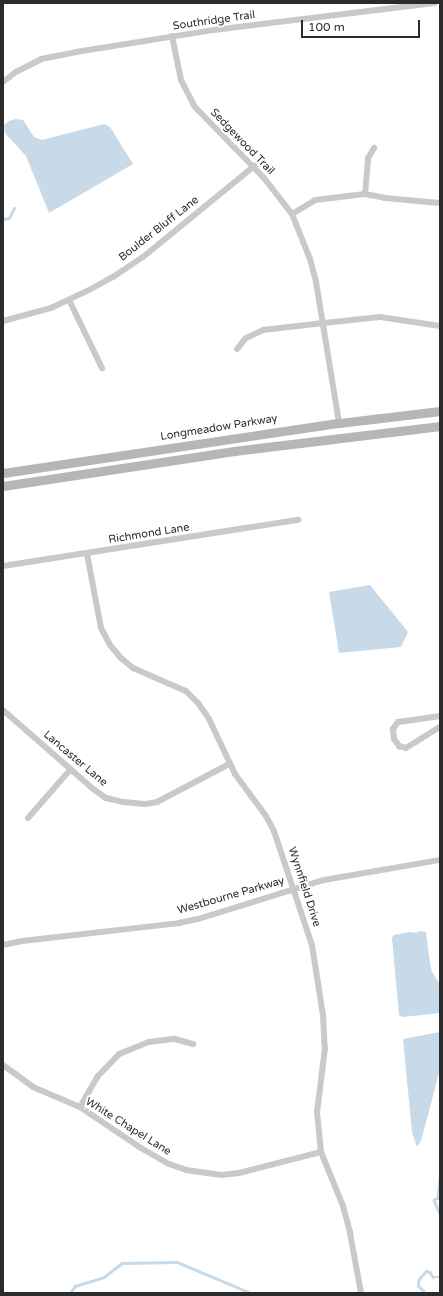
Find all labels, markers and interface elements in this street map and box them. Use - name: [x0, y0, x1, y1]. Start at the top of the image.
- street label: Southridge Trail: [172, 9, 256, 33]
- scale bar: [303, 12, 422, 38]
- text: 100 m: [308, 20, 345, 34]
- street label: Sedgewood Trail: [207, 106, 277, 178]
- street label: Boulder Bluff Lane: [116, 194, 202, 264]
- street label: Longmeadow Parkway: [159, 412, 279, 444]
- street label: Richmond Lane: [108, 521, 190, 547]
- street label: Lancaster Lane: [40, 728, 110, 790]
- street label: Wynnfield Drive: [285, 845, 323, 929]
- street label: Westbourne Parkway: [176, 874, 286, 918]
- street label: White Chapel Lane: [83, 1095, 173, 1159]

